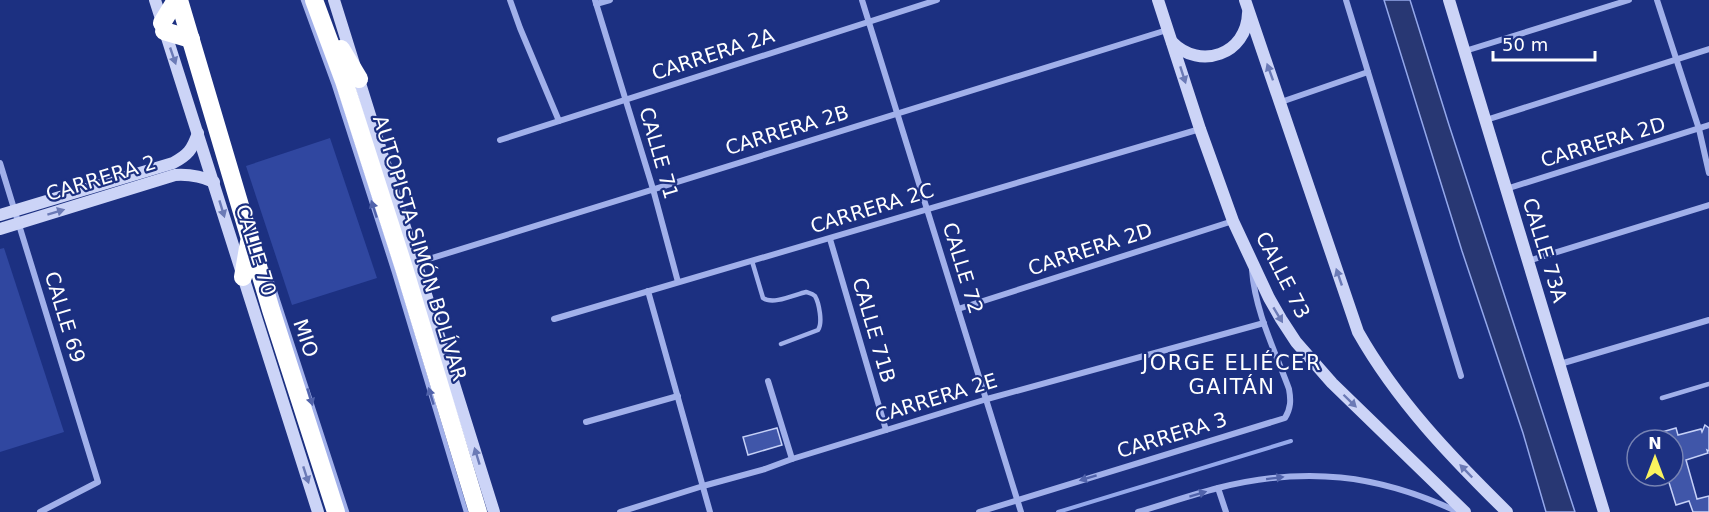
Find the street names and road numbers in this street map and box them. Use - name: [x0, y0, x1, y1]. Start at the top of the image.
- street label: CARRERA 2A: [649, 23, 778, 85]
- street label: CARRERA 2B: [722, 100, 852, 160]
- street label: CALLE 71: [634, 104, 684, 202]
- street label: AUTOPISTA SIMÓN BOLÍVAR: [368, 112, 472, 384]
- street label: CARRERA 2D: [1538, 112, 1668, 172]
- street label: CARRERA 2: [43, 150, 159, 206]
- street label: CARRERA 2C: [807, 178, 937, 238]
- street label: CALLE 73A: [1518, 195, 1572, 305]
- street label: CALLE 70: [231, 201, 281, 299]
- street label: CARRERA 2D: [1025, 218, 1155, 280]
- street label: CALLE 72: [938, 219, 988, 317]
- street label: CALLE 73: [1251, 228, 1315, 322]
- street label: CALLE 69: [40, 268, 90, 366]
- street label: CALLE 71B: [848, 275, 900, 385]
- street label: MIO: [288, 316, 324, 360]
- street label: CARRERA 2E: [872, 368, 1000, 428]
- street label: CARRERA 3: [1114, 407, 1230, 463]

